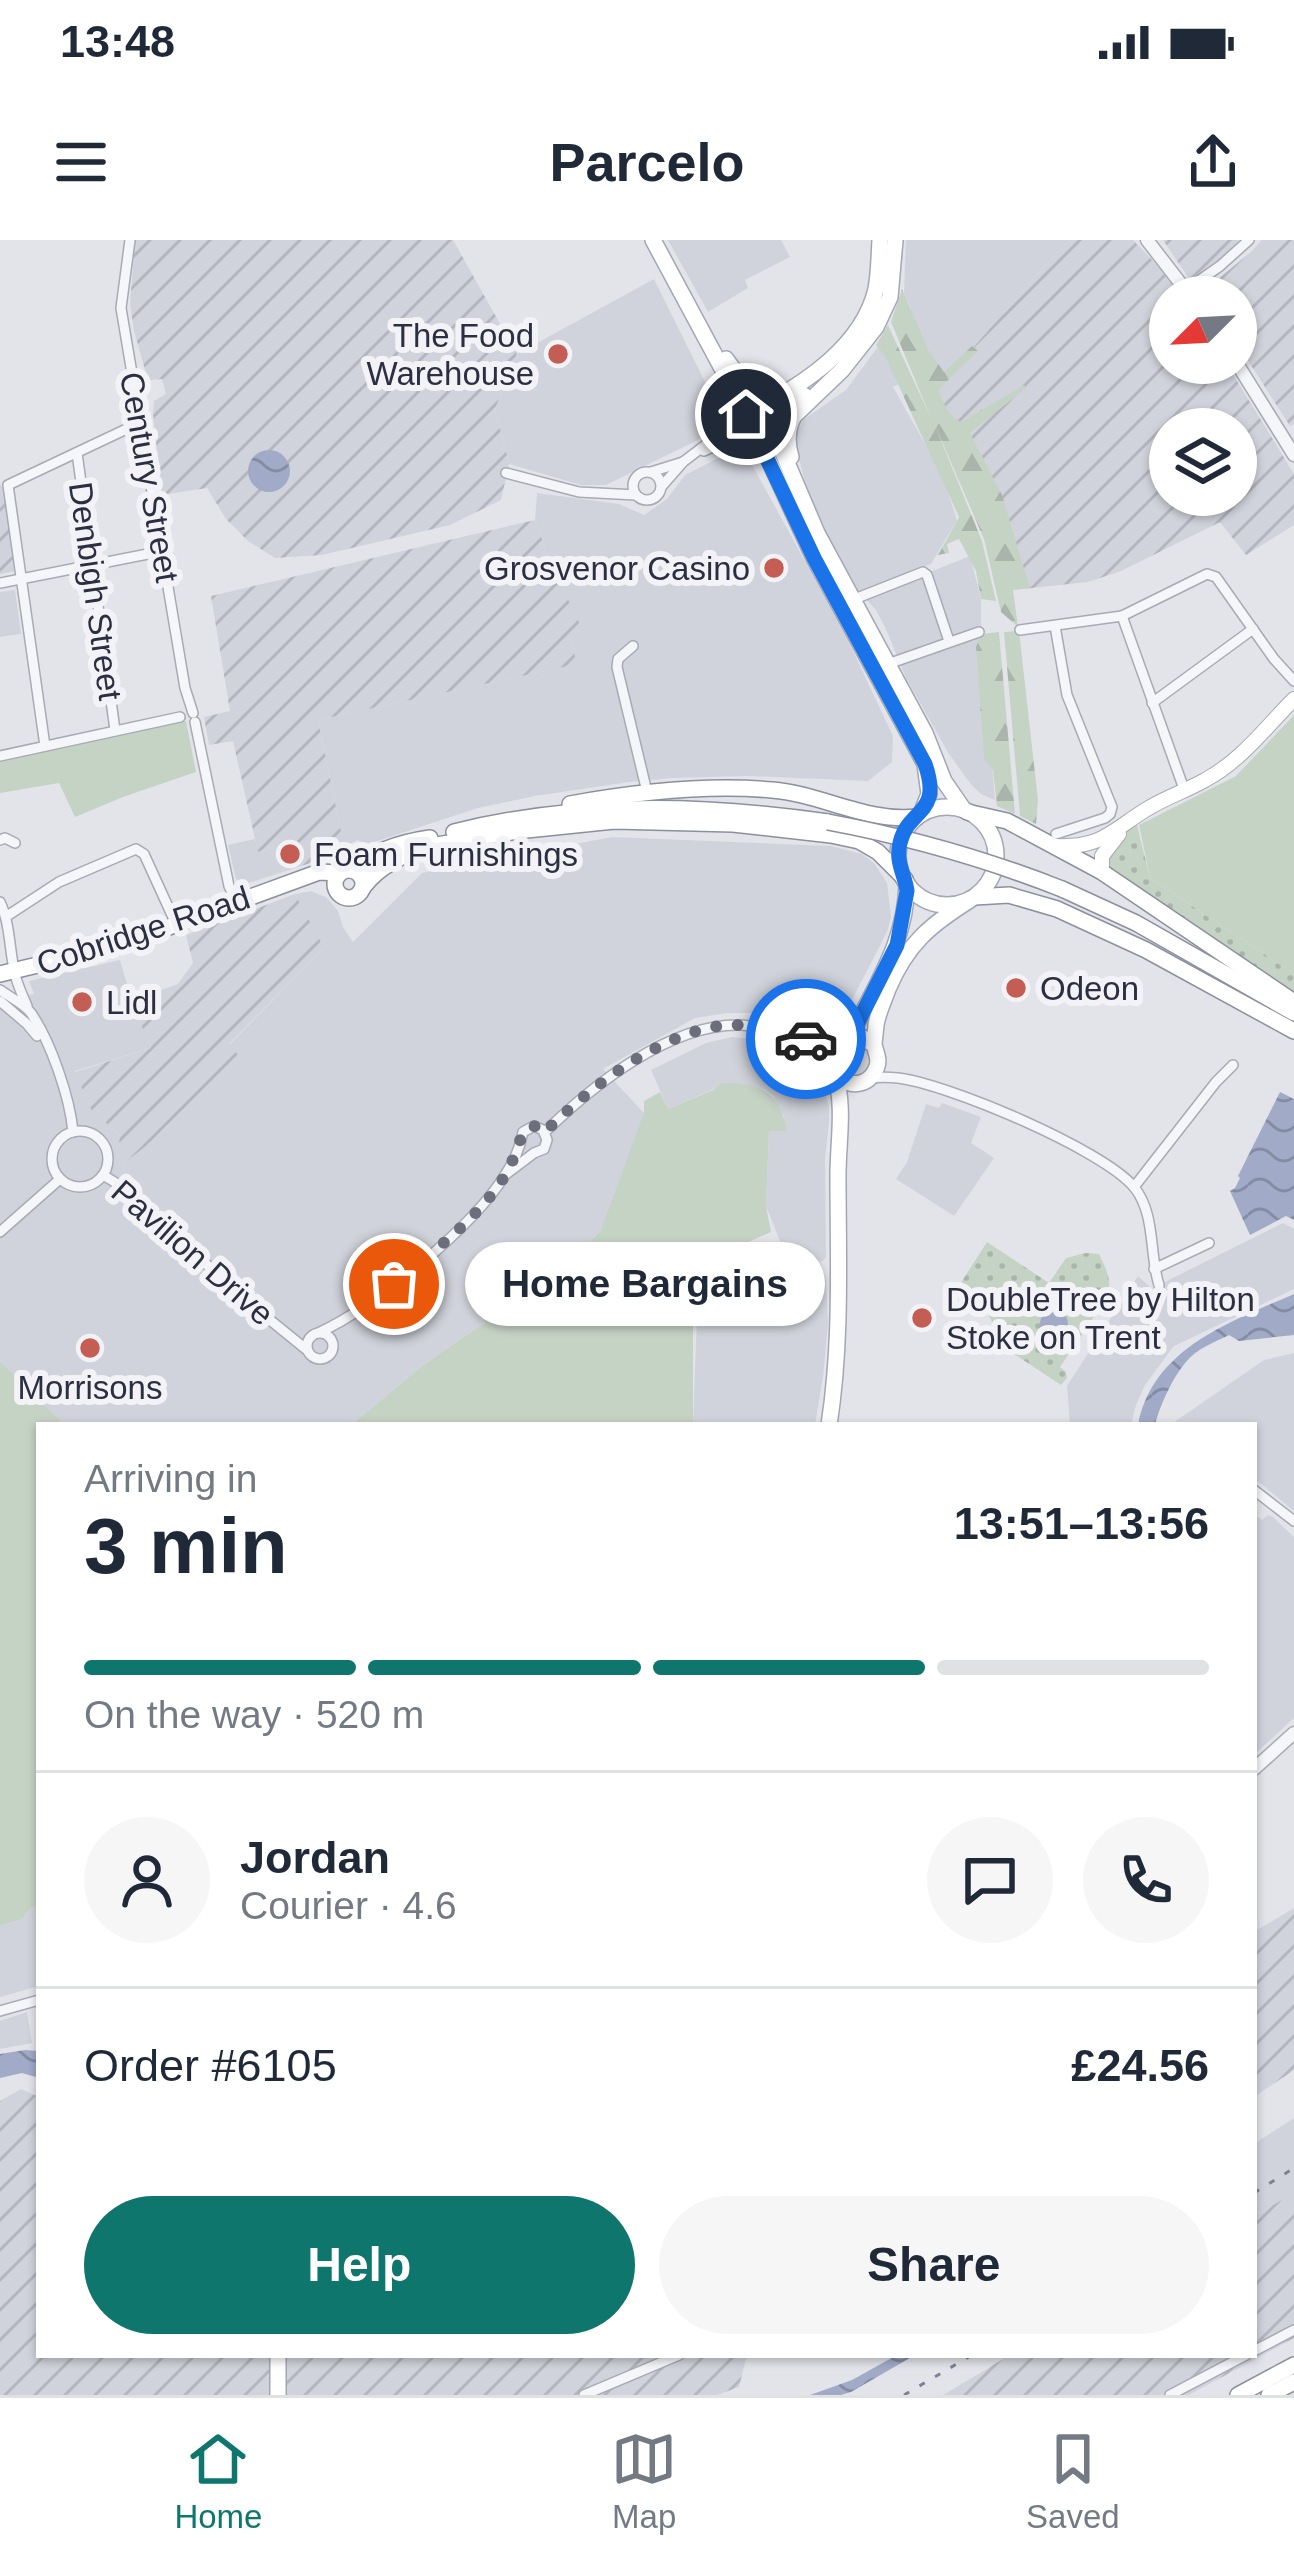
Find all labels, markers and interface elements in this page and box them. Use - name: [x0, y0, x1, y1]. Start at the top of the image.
- text: 13:48: [60, 16, 175, 67]
- icon: menu: [48, 129, 114, 195]
- icon: share: [1180, 129, 1246, 195]
- text: Parcelo: [549, 132, 745, 192]
- north arrow: [1149, 276, 1257, 384]
- map controls: [1149, 276, 1257, 516]
- place label: The Food Warehouse: [366, 317, 534, 392]
- marker: The Food Warehouse: [545, 341, 571, 367]
- pin: [695, 363, 797, 465]
- street label: Century Street: [113, 369, 186, 585]
- icon: home: [713, 381, 779, 447]
- button: layers: [1149, 408, 1257, 516]
- street label: Denbigh Street: [62, 479, 129, 703]
- place label: Grosvenor Casino: [484, 550, 750, 587]
- marker: Grosvenor Casino: [761, 555, 787, 581]
- place label: Foam Furnishings: [314, 836, 578, 873]
- marker: Foam Furnishings: [277, 841, 303, 867]
- street label: Cobridge Road: [32, 879, 254, 982]
- place label: Odeon: [1040, 970, 1139, 1007]
- marker: Odeon: [1003, 975, 1029, 1001]
- courier: [746, 979, 866, 1099]
- place label: Lidl: [106, 984, 157, 1021]
- marker: Lidl: [69, 989, 95, 1015]
- icon: car: [773, 1006, 839, 1072]
- street label: Pavilion Drive: [104, 1172, 281, 1333]
- pin: [343, 1233, 445, 1335]
- callout: Home Bargains: [466, 1242, 826, 1326]
- icon: bag: [361, 1251, 427, 1317]
- text: Home Bargains: [502, 1262, 788, 1305]
- place label: DoubleTree by Hilton Stoke on Trent: [946, 1281, 1255, 1356]
- marker: DoubleTree by Hilton Stoke on Trent: [909, 1305, 935, 1331]
- marker: Morrisons: [77, 1335, 103, 1361]
- place label: Morrisons: [18, 1369, 162, 1406]
- text: Arriving in: [84, 1457, 257, 1500]
- text: 13:51–13:56: [954, 1498, 1209, 1549]
- text: 3 min: [84, 1502, 288, 1590]
- text: On the way · 520 m: [84, 1693, 424, 1736]
- button: person: [84, 1817, 210, 1943]
- button: chat: [927, 1817, 1053, 1943]
- button: phone: [1083, 1817, 1209, 1943]
- text: Jordan: [240, 1832, 390, 1883]
- text: Courier · 4.6: [240, 1884, 457, 1927]
- text: Order #6105: [84, 2040, 337, 2091]
- text: £24.56: [1071, 2040, 1209, 2091]
- button: Help: [84, 2196, 635, 2334]
- button: Share: [659, 2196, 1209, 2334]
- tab: Home: [174, 2426, 262, 2536]
- tab: Map: [611, 2426, 677, 2536]
- tab: Saved: [1026, 2426, 1120, 2536]

